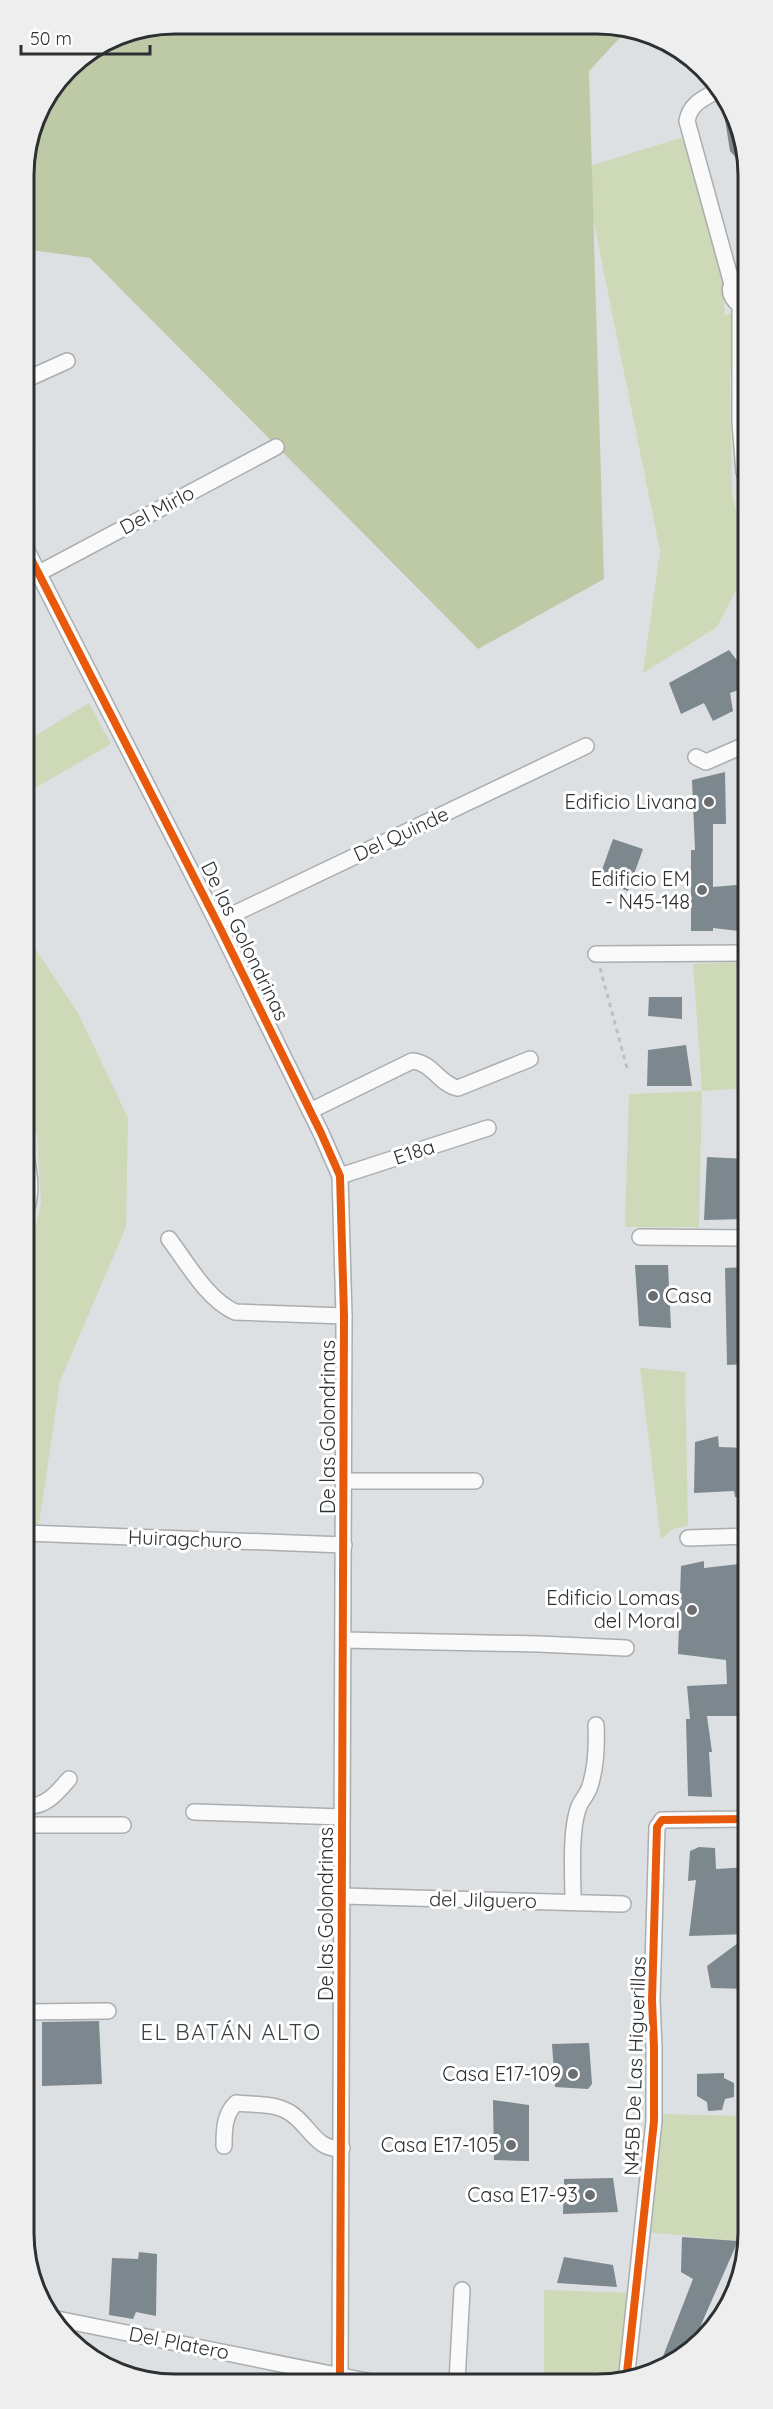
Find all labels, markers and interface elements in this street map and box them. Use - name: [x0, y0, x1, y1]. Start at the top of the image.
- scale bar: [21, 18, 150, 56]
- text: 50 m: [30, 27, 72, 50]
- street label: Del Mirlo: [115, 480, 198, 540]
- place label: Edificio Livana: [564, 789, 697, 814]
- marker: Edificio Livana: [702, 795, 716, 809]
- street label: Del Quinde: [349, 801, 452, 866]
- street label: De las Golondrinas: [196, 857, 295, 1024]
- place label: Edificio EM - N45-148: [591, 866, 690, 914]
- marker: Edificio EM - N45-148: [695, 883, 709, 897]
- street label: E18a: [390, 1133, 438, 1170]
- place label: Casa: [665, 1283, 712, 1308]
- marker: Casa: [646, 1289, 660, 1303]
- street label: De las Golondrinas: [315, 1340, 340, 1514]
- street label: Huiragchuro: [128, 1524, 243, 1553]
- place label: Edificio Lomas del Moral: [546, 1585, 680, 1633]
- marker: Edificio Lomas del Moral: [685, 1603, 699, 1617]
- street label: De las Golondrinas: [313, 1827, 338, 2001]
- street label: del Jilguero: [429, 1886, 537, 1913]
- street label: N45B De Las Higuerillas: [618, 1956, 651, 2176]
- district label: EL BATÁN ALTO: [140, 2018, 322, 2046]
- place label: Casa E17-109: [442, 2061, 561, 2086]
- marker: Casa E17-109: [566, 2067, 580, 2081]
- place label: Casa E17-105: [381, 2132, 499, 2157]
- marker: Casa E17-105: [504, 2138, 518, 2152]
- place label: Casa E17-93: [467, 2182, 578, 2207]
- marker: Casa E17-93: [583, 2188, 597, 2202]
- street label: Del Platero: [127, 2321, 231, 2364]

